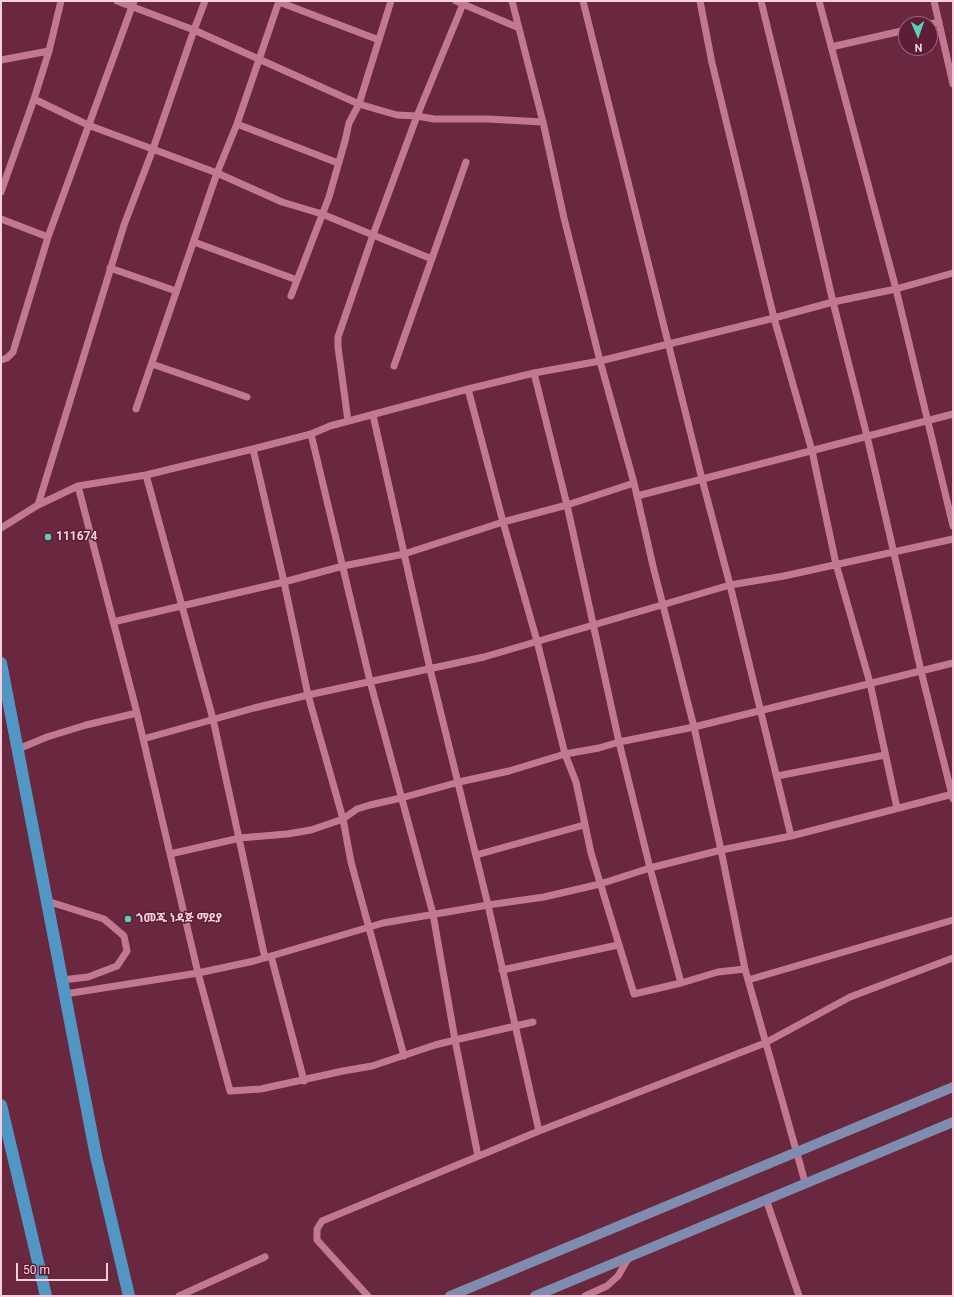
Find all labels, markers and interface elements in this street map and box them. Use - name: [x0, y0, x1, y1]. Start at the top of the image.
- north arrow: [898, 16, 938, 56]
- text: N: [914, 41, 923, 54]
- place label: 111674: [56, 530, 97, 544]
- marker: 111674: [43, 532, 53, 542]
- place label: ጎመጁ ነዳጅ ማደያ: [136, 912, 222, 926]
- marker: ጎመጁ ነዳጅ ማደያ: [123, 914, 133, 924]
- scale bar: [18, 1255, 110, 1281]
- text: 50 m: [23, 1263, 50, 1277]

